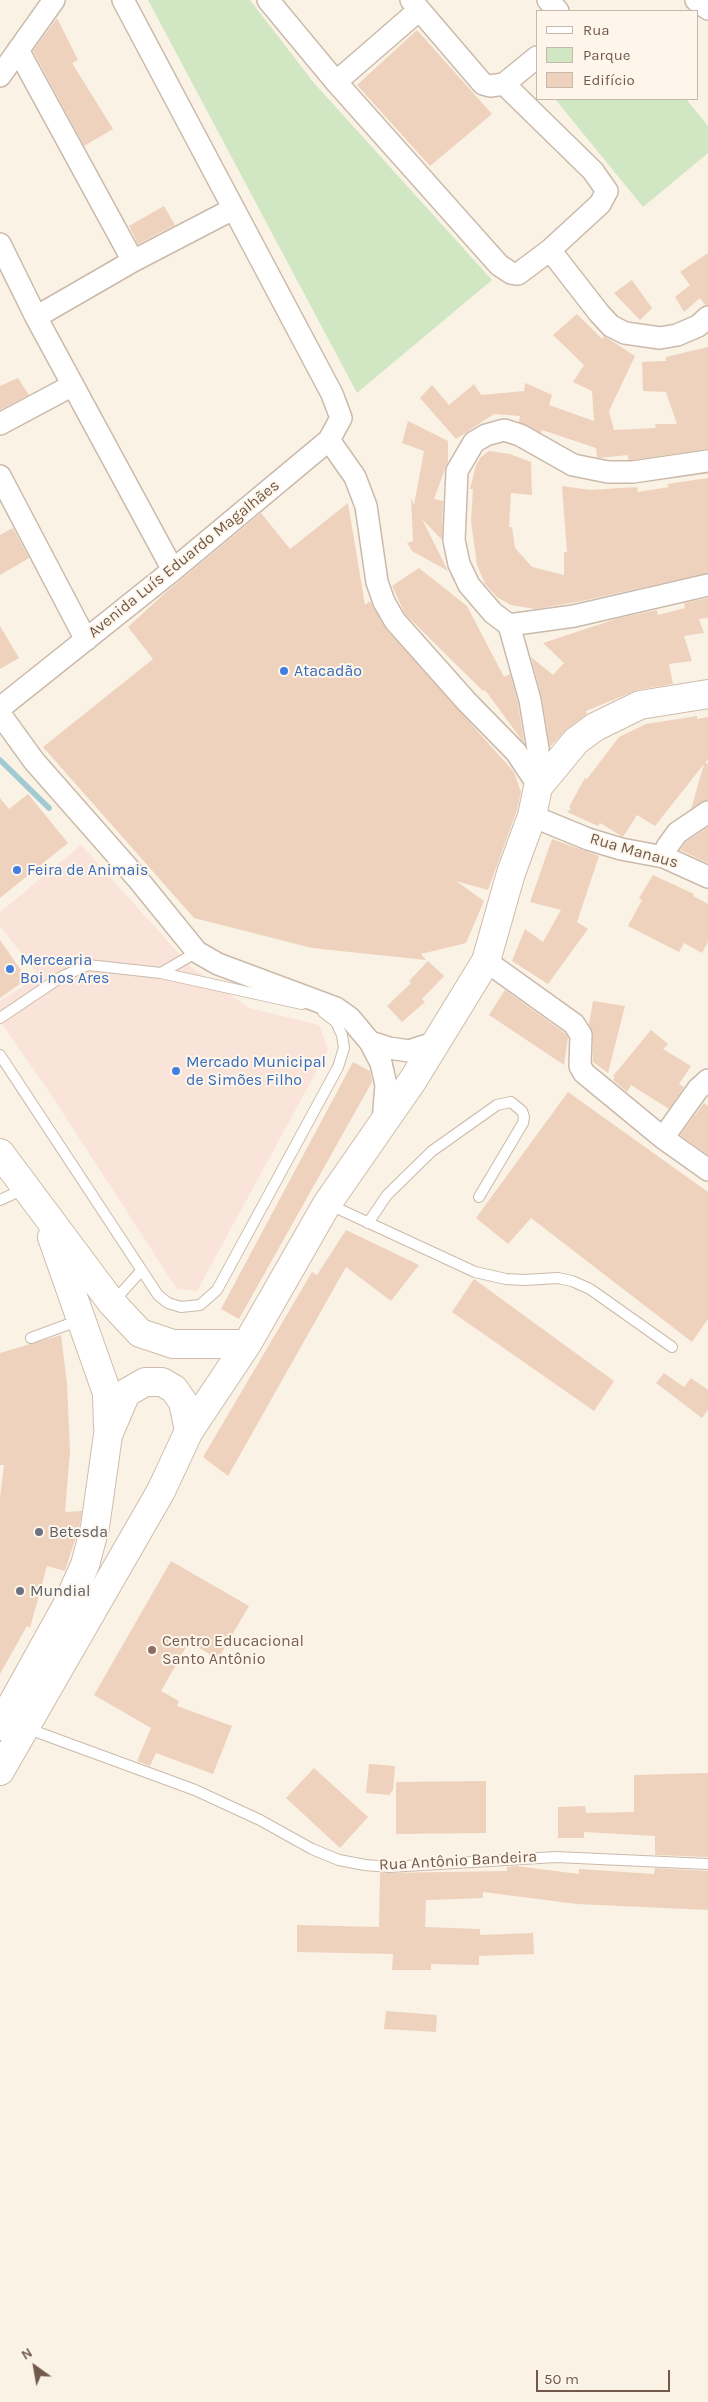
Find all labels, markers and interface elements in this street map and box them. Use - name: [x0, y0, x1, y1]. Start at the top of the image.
- legend: [536, 10, 698, 100]
- text: Rua: [583, 21, 610, 39]
- text: Parque: [583, 46, 631, 64]
- text: Edifício: [583, 71, 635, 89]
- street label: Avenida Luís Eduardo Magalhães: [85, 476, 283, 642]
- place label: Atacadão: [294, 661, 362, 681]
- marker: Atacadão: [278, 665, 290, 677]
- street label: Rua Manaus: [588, 829, 680, 873]
- place label: Feira de Animais: [27, 860, 148, 880]
- marker: Feira de Animais: [11, 864, 23, 876]
- place label: Mercearia Boi nos Ares: [20, 950, 109, 988]
- marker: Mercearia Boi nos Ares: [4, 963, 16, 975]
- place label: Mercado Municipal de Simões Filho: [186, 1052, 326, 1090]
- marker: Mercado Municipal de Simões Filho: [170, 1065, 182, 1077]
- place label: Betesda: [49, 1522, 108, 1542]
- marker: Betesda: [33, 1526, 45, 1538]
- place label: Mundial: [30, 1581, 90, 1601]
- marker: Mundial: [14, 1585, 26, 1597]
- place label: Centro Educacional Santo Antônio: [162, 1631, 304, 1669]
- marker: Centro Educacional Santo Antônio: [146, 1644, 158, 1656]
- street label: Rua Antônio Bandeira: [379, 1847, 537, 1875]
- north arrow: [10, 2342, 60, 2392]
- text: N: [18, 2344, 36, 2364]
- scale bar: [538, 2360, 672, 2392]
- text: 50 m: [544, 2370, 579, 2388]

